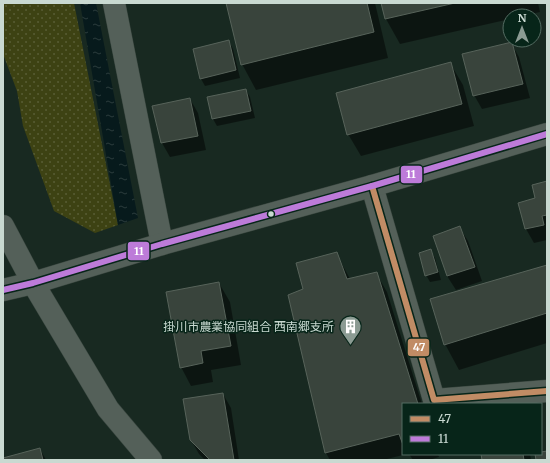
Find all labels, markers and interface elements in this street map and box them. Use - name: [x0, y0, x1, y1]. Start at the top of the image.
- north arrow: [502, 8, 542, 48]
- text: N: [518, 11, 527, 25]
- line badge: 11: [400, 165, 423, 184]
- text: 11: [406, 167, 416, 181]
- unlabelled marker: [266, 209, 276, 219]
- line badge: 11: [127, 241, 150, 261]
- text: 11: [134, 244, 144, 258]
- building icon: 掛川市農業協同組合 西南郷支所: [337, 313, 363, 346]
- place label: 掛川市農業協同組合 西南郷支所: [163, 319, 334, 334]
- line badge: 47: [407, 338, 430, 357]
- text: 47: [413, 340, 426, 354]
- legend: [402, 403, 542, 455]
- text: 47: [438, 411, 451, 426]
- text: 11: [438, 431, 449, 446]

